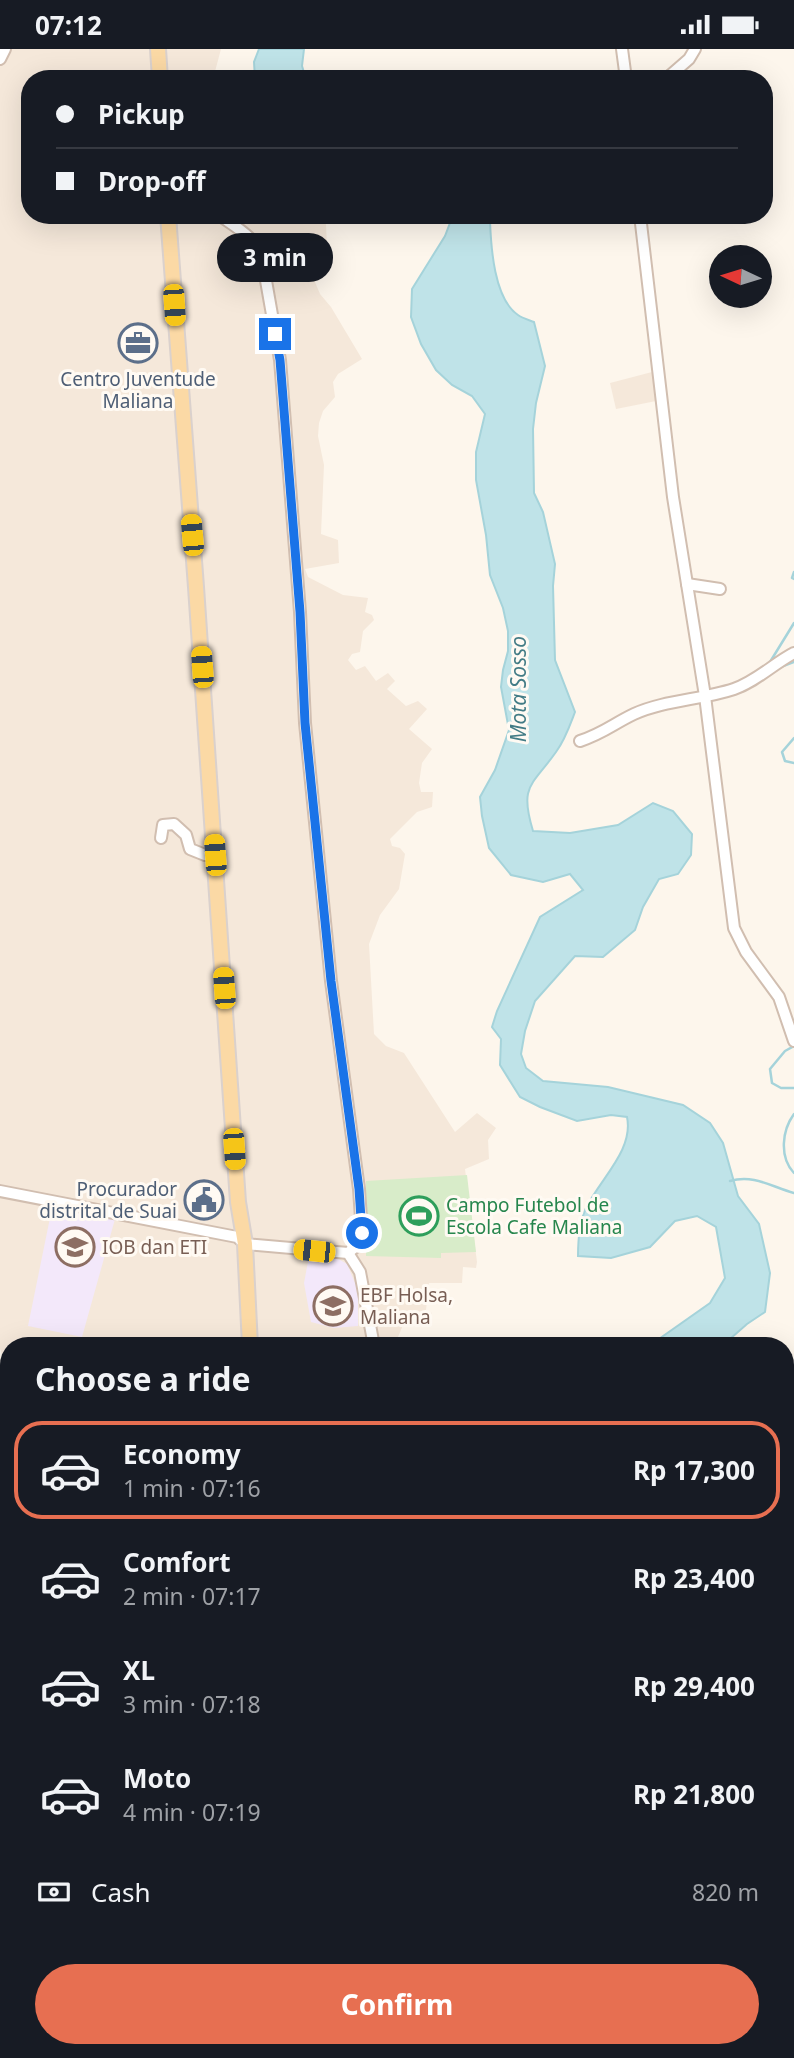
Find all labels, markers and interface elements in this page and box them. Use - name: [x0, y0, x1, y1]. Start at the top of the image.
- text: 07:12: [35, 7, 102, 43]
- text: Pickup: [98, 96, 185, 132]
- text: Drop-off: [98, 163, 205, 199]
- callout: 3 min: [217, 233, 333, 281]
- text: 3 min: [243, 241, 307, 273]
- north arrow: [709, 245, 772, 308]
- map controls: [709, 245, 772, 308]
- car: [163, 283, 186, 327]
- route end: [259, 318, 291, 350]
- office icon: Centro Juventude Maliana: [117, 322, 159, 364]
- place label: Centro Juventude Maliana: [60, 366, 216, 414]
- car: [180, 513, 205, 557]
- water label: Mota Sosso: [504, 636, 532, 742]
- car: [191, 645, 214, 689]
- car: [204, 833, 227, 877]
- car: [213, 966, 236, 1010]
- car: [223, 1127, 246, 1171]
- place label: Procurador distrital de Suai: [39, 1176, 177, 1224]
- public building icon: Procurador distrital de Suai: [183, 1179, 225, 1221]
- place label: Campo Futebol de Escola Cafe Maliana: [446, 1192, 622, 1240]
- sports icon: Campo Futebol de Escola Cafe Maliana: [398, 1195, 440, 1237]
- route start: [346, 1217, 378, 1249]
- school or university icon: IOB dan ETI: [54, 1226, 96, 1268]
- place label: IOB dan ETI: [102, 1234, 207, 1260]
- car: [293, 1238, 336, 1264]
- place label: EBF Holsa, Maliana: [360, 1282, 453, 1330]
- school or university icon: EBF Holsa, Maliana: [312, 1285, 354, 1327]
- text: Choose a ride: [35, 1357, 251, 1400]
- text: Economy: [123, 1436, 241, 1472]
- icon: car: [39, 1439, 102, 1502]
- text: Rp 17,300: [633, 1452, 755, 1488]
- text: 1 min · 07:16: [123, 1472, 261, 1504]
- text: Comfort: [123, 1544, 231, 1580]
- icon: car: [39, 1547, 102, 1610]
- text: Rp 23,400: [633, 1560, 755, 1596]
- text: 2 min · 07:17: [123, 1580, 261, 1612]
- text: XL: [123, 1652, 155, 1688]
- icon: car: [39, 1655, 102, 1718]
- text: Rp 29,400: [633, 1668, 755, 1704]
- text: 3 min · 07:18: [123, 1688, 261, 1720]
- text: Moto: [123, 1760, 191, 1796]
- icon: car: [39, 1763, 102, 1826]
- text: Rp 21,800: [633, 1776, 755, 1812]
- text: 4 min · 07:19: [123, 1796, 261, 1828]
- icon: cash: [35, 1873, 73, 1911]
- text: Cash: [91, 1874, 151, 1910]
- text: 820 m: [692, 1876, 759, 1908]
- button: Confirm: [35, 1964, 759, 2044]

